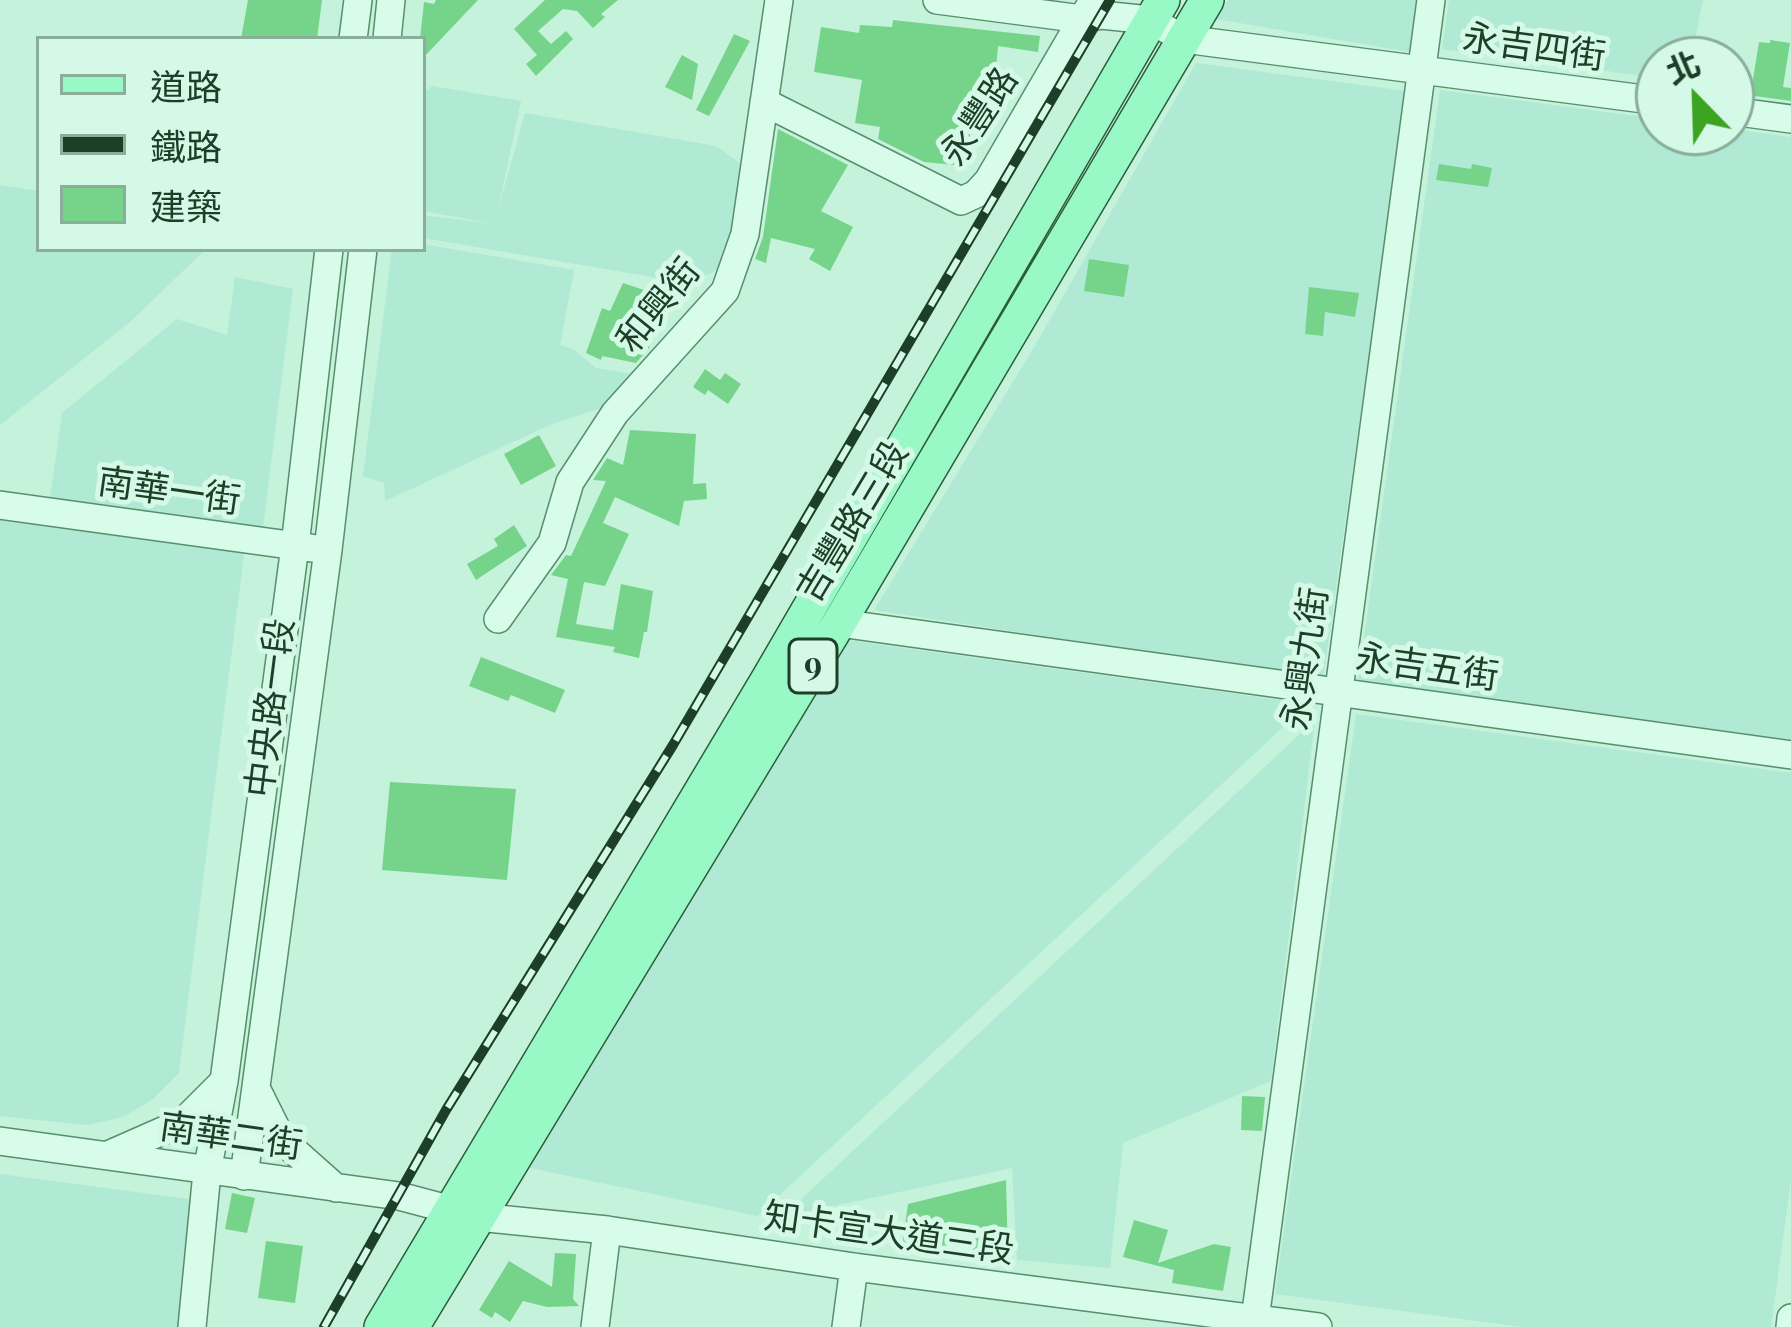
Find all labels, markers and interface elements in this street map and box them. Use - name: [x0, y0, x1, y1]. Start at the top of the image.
- street label: 永吉四街: [1460, 17, 1608, 79]
- legend: [36, 36, 426, 252]
- north arrow: [1635, 36, 1755, 156]
- text: 北: [1658, 39, 1706, 92]
- street label: 永豐路: [932, 60, 1028, 174]
- text: 道路: [150, 61, 222, 109]
- text: 鐵路: [150, 121, 222, 169]
- text: 建築: [150, 181, 222, 229]
- street label: 和興街: [608, 250, 710, 362]
- street label: 吉豐路三段: [788, 434, 918, 610]
- street label: 南華一街: [95, 461, 243, 523]
- street label: 永興九街: [1275, 585, 1337, 733]
- street label: 中央路一段: [239, 616, 303, 800]
- street label: 永吉五街: [1353, 637, 1501, 699]
- road number: 9: [789, 639, 837, 693]
- street label: 南華二街: [157, 1106, 305, 1168]
- street label: 知卡宣大道三段: [761, 1195, 1017, 1273]

